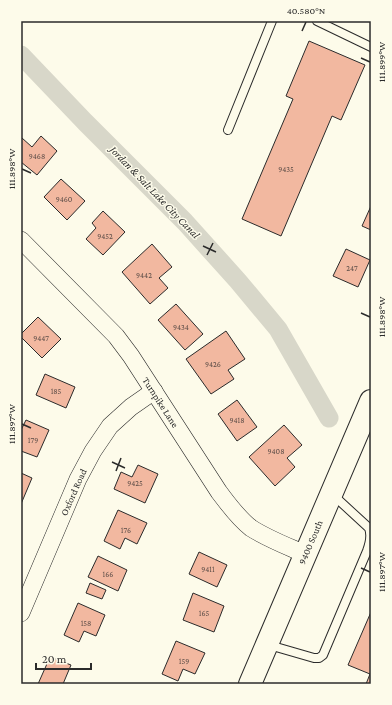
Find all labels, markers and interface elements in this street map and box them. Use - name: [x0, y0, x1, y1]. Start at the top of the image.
- text: 40.580°N: [287, 5, 326, 16]
- text: 111.899°W: [376, 41, 387, 82]
- water label: Jordan & Salt Lake City Canal: [106, 142, 202, 242]
- text: 111.898°W: [6, 148, 17, 189]
- house number: 9468: [29, 152, 45, 161]
- house number: 9435: [278, 165, 294, 174]
- house number: 9460: [56, 195, 73, 204]
- house number: 9452: [97, 232, 113, 241]
- house number: 247: [346, 264, 358, 273]
- house number: 9442: [136, 271, 152, 280]
- text: 111.898°W: [376, 296, 387, 337]
- house number: 9434: [173, 323, 189, 332]
- house number: 9447: [33, 334, 49, 343]
- house number: 9426: [205, 360, 221, 369]
- street label: Turnpike Lane: [140, 375, 181, 430]
- house number: 185: [51, 387, 62, 396]
- text: 111.897°W: [6, 403, 17, 444]
- house number: 9418: [229, 416, 245, 425]
- house number: 179: [28, 436, 38, 445]
- house number: 9408: [268, 447, 284, 456]
- street label: Oxford Road: [58, 466, 89, 517]
- house number: 9425: [127, 479, 143, 488]
- street label: 9400 South: [296, 518, 325, 566]
- house number: 176: [121, 526, 131, 535]
- text: 111.897°W: [376, 551, 387, 592]
- house number: 9411: [201, 565, 215, 574]
- house number: 166: [103, 570, 113, 579]
- house number: 165: [199, 609, 209, 618]
- house number: 158: [81, 619, 91, 628]
- scale bar: [36, 645, 91, 671]
- text: 20 m: [42, 652, 67, 666]
- house number: 159: [179, 657, 189, 666]

